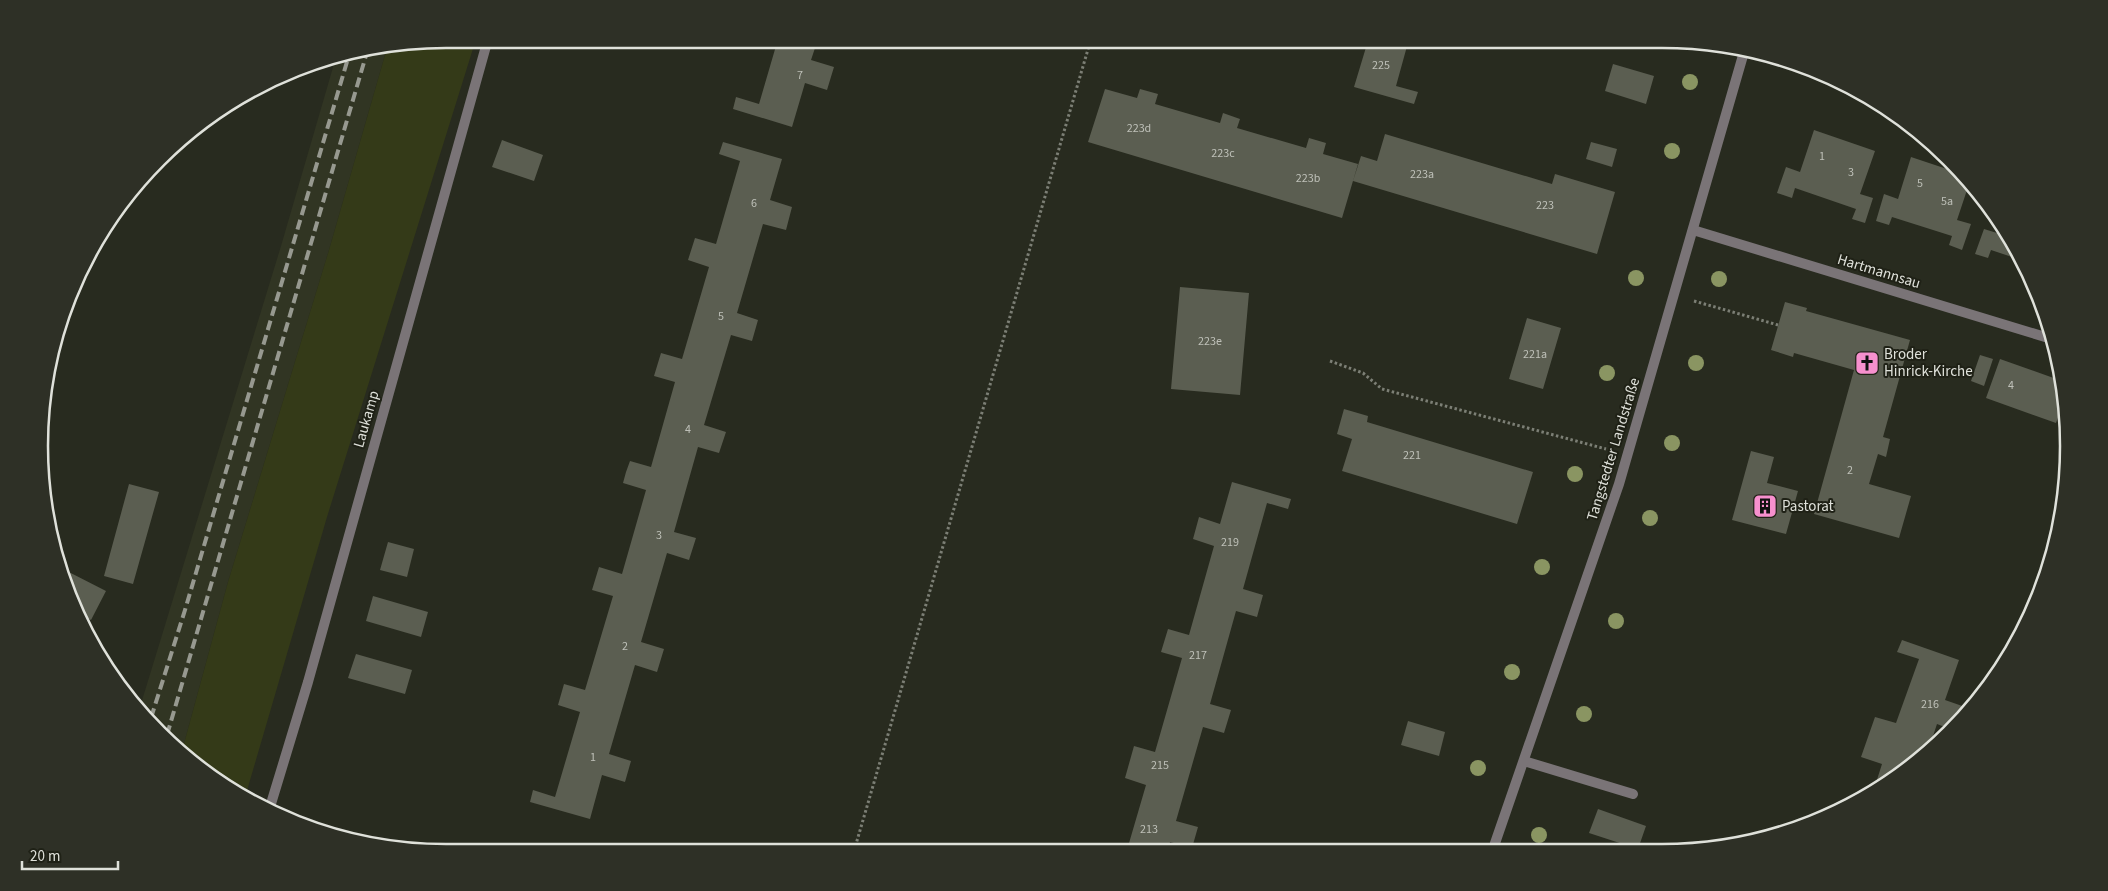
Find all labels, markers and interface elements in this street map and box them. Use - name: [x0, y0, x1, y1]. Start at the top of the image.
- house number: 225: [1372, 57, 1390, 74]
- house number: 7: [797, 67, 803, 84]
- house number: 223d: [1127, 120, 1151, 137]
- house number: 223c: [1211, 145, 1235, 162]
- house number: 1: [1819, 148, 1825, 165]
- house number: 3: [1848, 164, 1854, 181]
- house number: 223a: [1410, 166, 1434, 183]
- house number: 223b: [1296, 170, 1321, 187]
- house number: 5: [1917, 175, 1923, 192]
- house number: 5a: [1941, 193, 1953, 210]
- house number: 6: [751, 195, 757, 212]
- house number: 223: [1536, 197, 1554, 214]
- street label: Hartmannsau: [1835, 249, 1923, 294]
- house number: 5: [718, 308, 724, 325]
- house number: 223e: [1198, 333, 1222, 350]
- place label: Broder Hinrick-Kirche: [1884, 344, 1973, 382]
- house number: 221a: [1523, 346, 1547, 363]
- church icon: Broder Hinrick-Kirche: [1854, 350, 1880, 376]
- street label: Tangstedter Landstraße: [1582, 375, 1645, 523]
- house number: 4: [2008, 377, 2014, 394]
- street label: Laukamp: [348, 388, 385, 450]
- house number: 4: [685, 421, 691, 438]
- house number: 221: [1403, 447, 1421, 464]
- house number: 2: [1847, 462, 1853, 479]
- building icon: Pastorat: [1752, 493, 1778, 519]
- place label: Pastorat: [1782, 496, 1834, 517]
- house number: 3: [656, 527, 662, 544]
- house number: 219: [1221, 534, 1239, 551]
- house number: 2: [622, 638, 628, 655]
- house number: 217: [1189, 647, 1207, 664]
- house number: 216: [1921, 696, 1939, 713]
- house number: 1: [590, 749, 596, 766]
- house number: 215: [1151, 757, 1169, 774]
- house number: 213: [1140, 821, 1158, 838]
- scale bar: [22, 838, 119, 870]
- text: 20 m: [30, 846, 60, 867]

